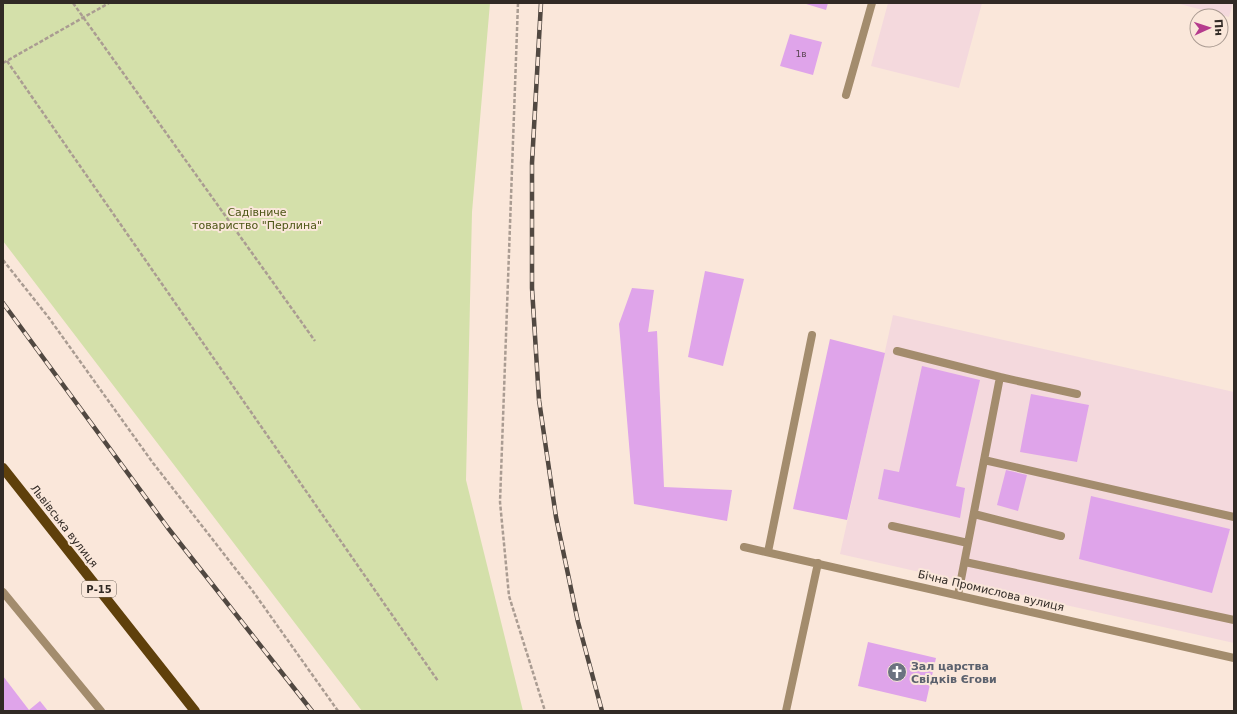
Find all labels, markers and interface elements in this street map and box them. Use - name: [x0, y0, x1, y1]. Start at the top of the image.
- north arrow: [1189, 8, 1229, 48]
- text: Пн: [1212, 19, 1225, 36]
- house number: 1в: [795, 49, 807, 59]
- park label: Садівниче товариство "Перлина": [192, 206, 322, 232]
- street label: Львівська вулиця: [28, 482, 100, 570]
- street label: Бічна Промислова вулиця: [917, 568, 1065, 614]
- road number: Р-15: [82, 581, 116, 597]
- place label: Зал царства Свідків Єгови: [911, 660, 997, 686]
- church icon: Зал царства Свідків Єгови: [886, 661, 908, 683]

